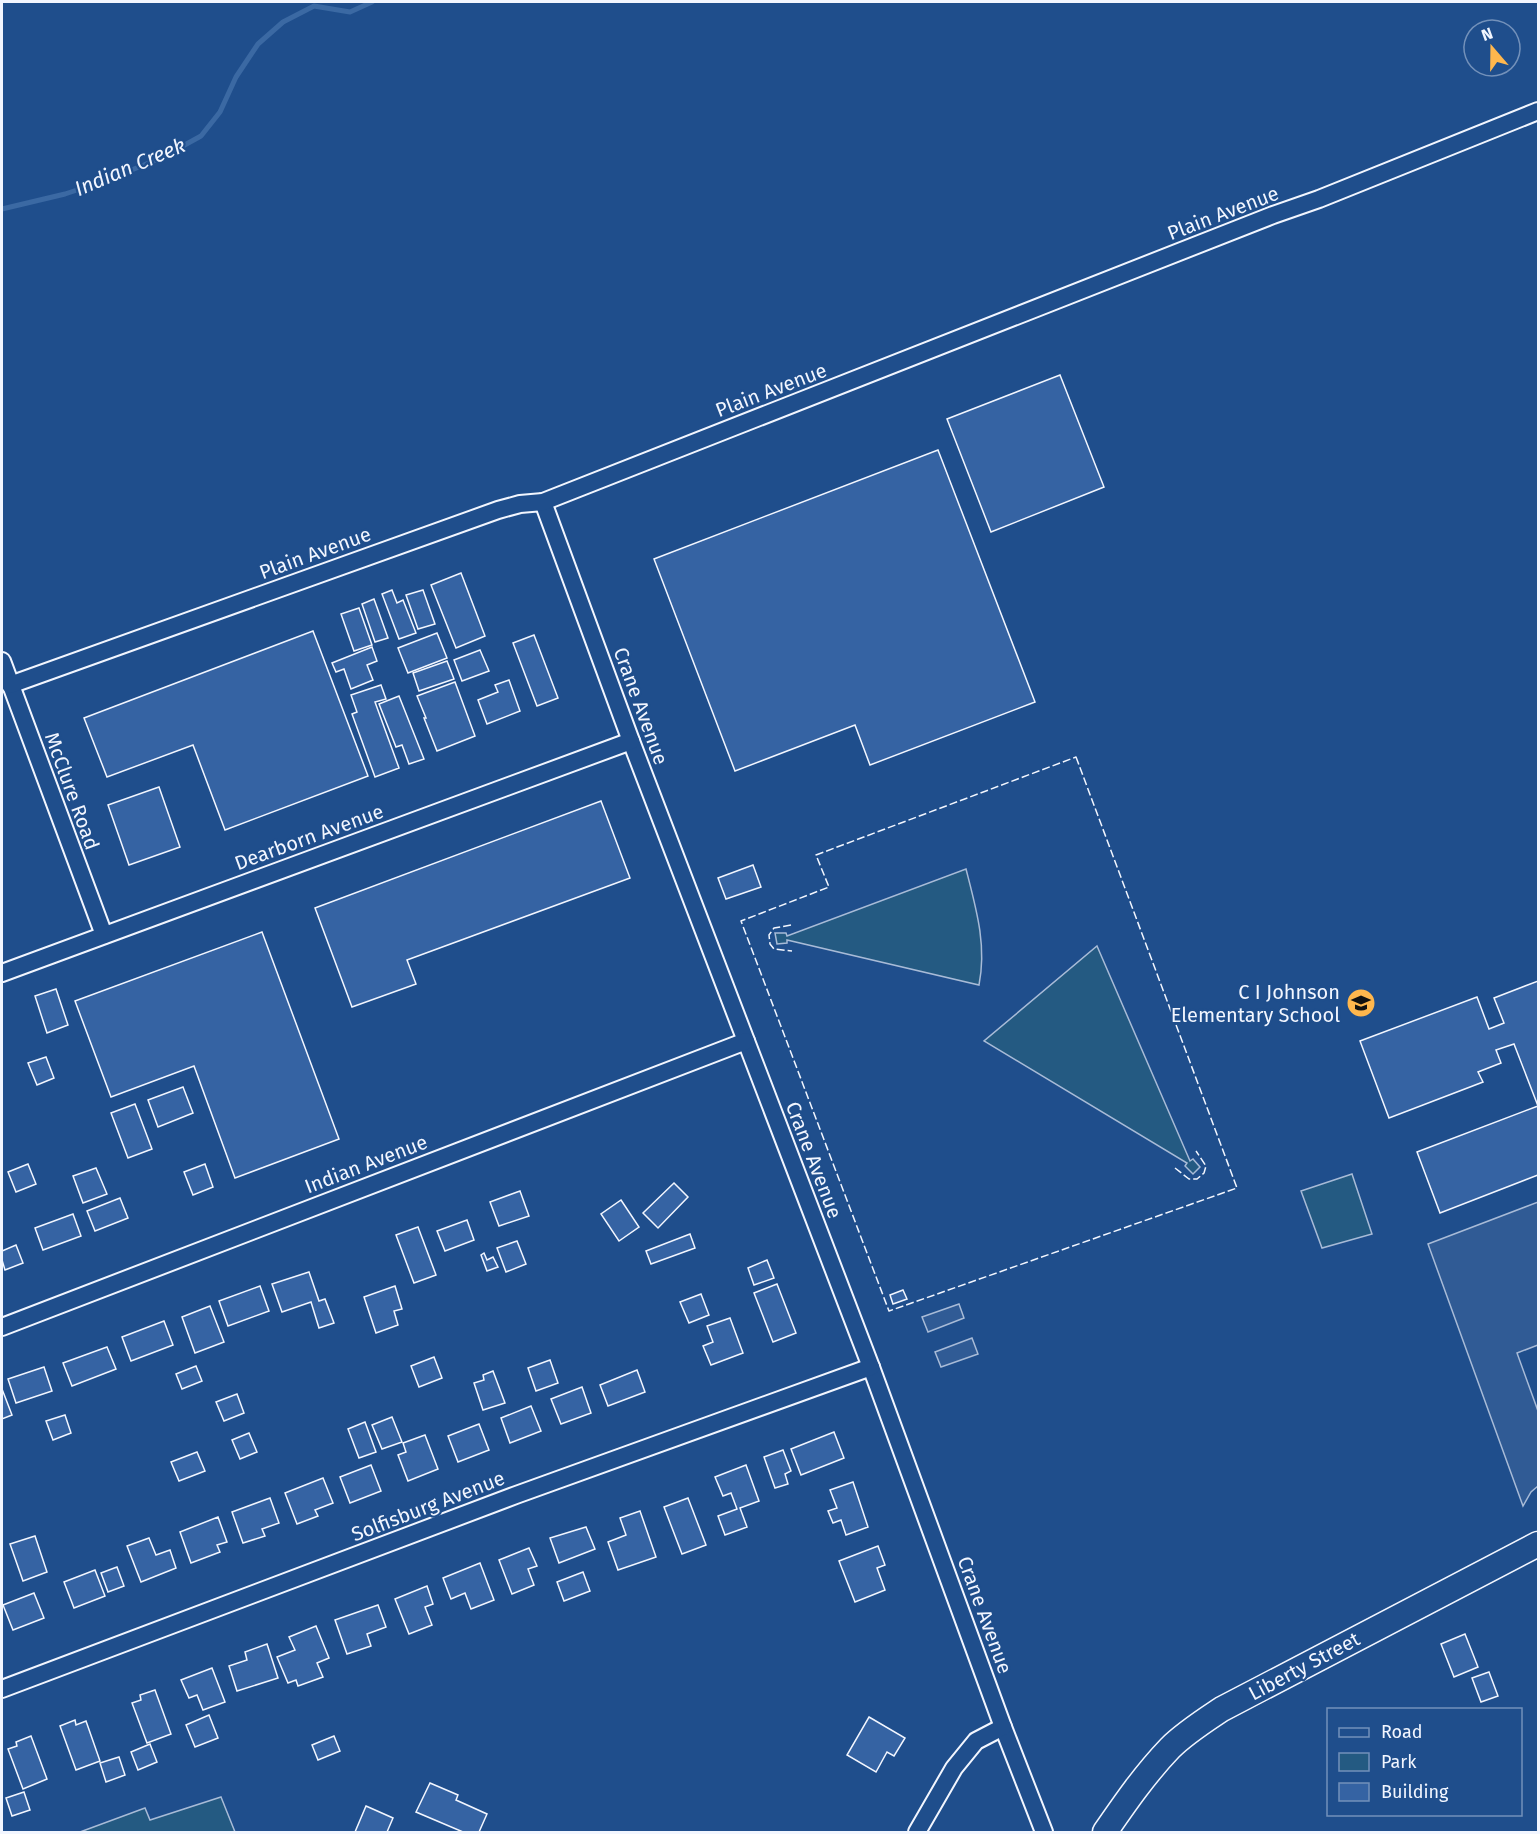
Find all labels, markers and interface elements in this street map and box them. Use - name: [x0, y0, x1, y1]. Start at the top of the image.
- north arrow: [1462, 18, 1522, 78]
- text: N: [1479, 24, 1495, 45]
- water label: Indian Creek: [71, 132, 189, 202]
- street label: Plain Avenue: [1164, 181, 1282, 245]
- street label: Plain Avenue: [712, 358, 830, 422]
- street label: Plain Avenue: [256, 522, 374, 584]
- street label: Crane Avenue: [609, 644, 673, 768]
- street label: McClure Road: [40, 729, 104, 853]
- street label: Dearborn Avenue: [231, 799, 387, 875]
- place label: C I Johnson Elementary School: [1171, 980, 1340, 1027]
- school or university icon: C I Johnson Elementary School: [1345, 987, 1377, 1019]
- street label: Crane Avenue: [781, 1098, 847, 1222]
- street label: Indian Avenue: [301, 1130, 431, 1198]
- street label: Solfisburg Avenue: [348, 1466, 508, 1546]
- street label: Crane Avenue: [953, 1553, 1017, 1677]
- street label: Liberty Street: [1244, 1626, 1364, 1705]
- legend: [1327, 1708, 1522, 1816]
- text: Road: [1381, 1721, 1423, 1743]
- text: Park: [1381, 1751, 1417, 1773]
- text: Building: [1381, 1781, 1449, 1803]

